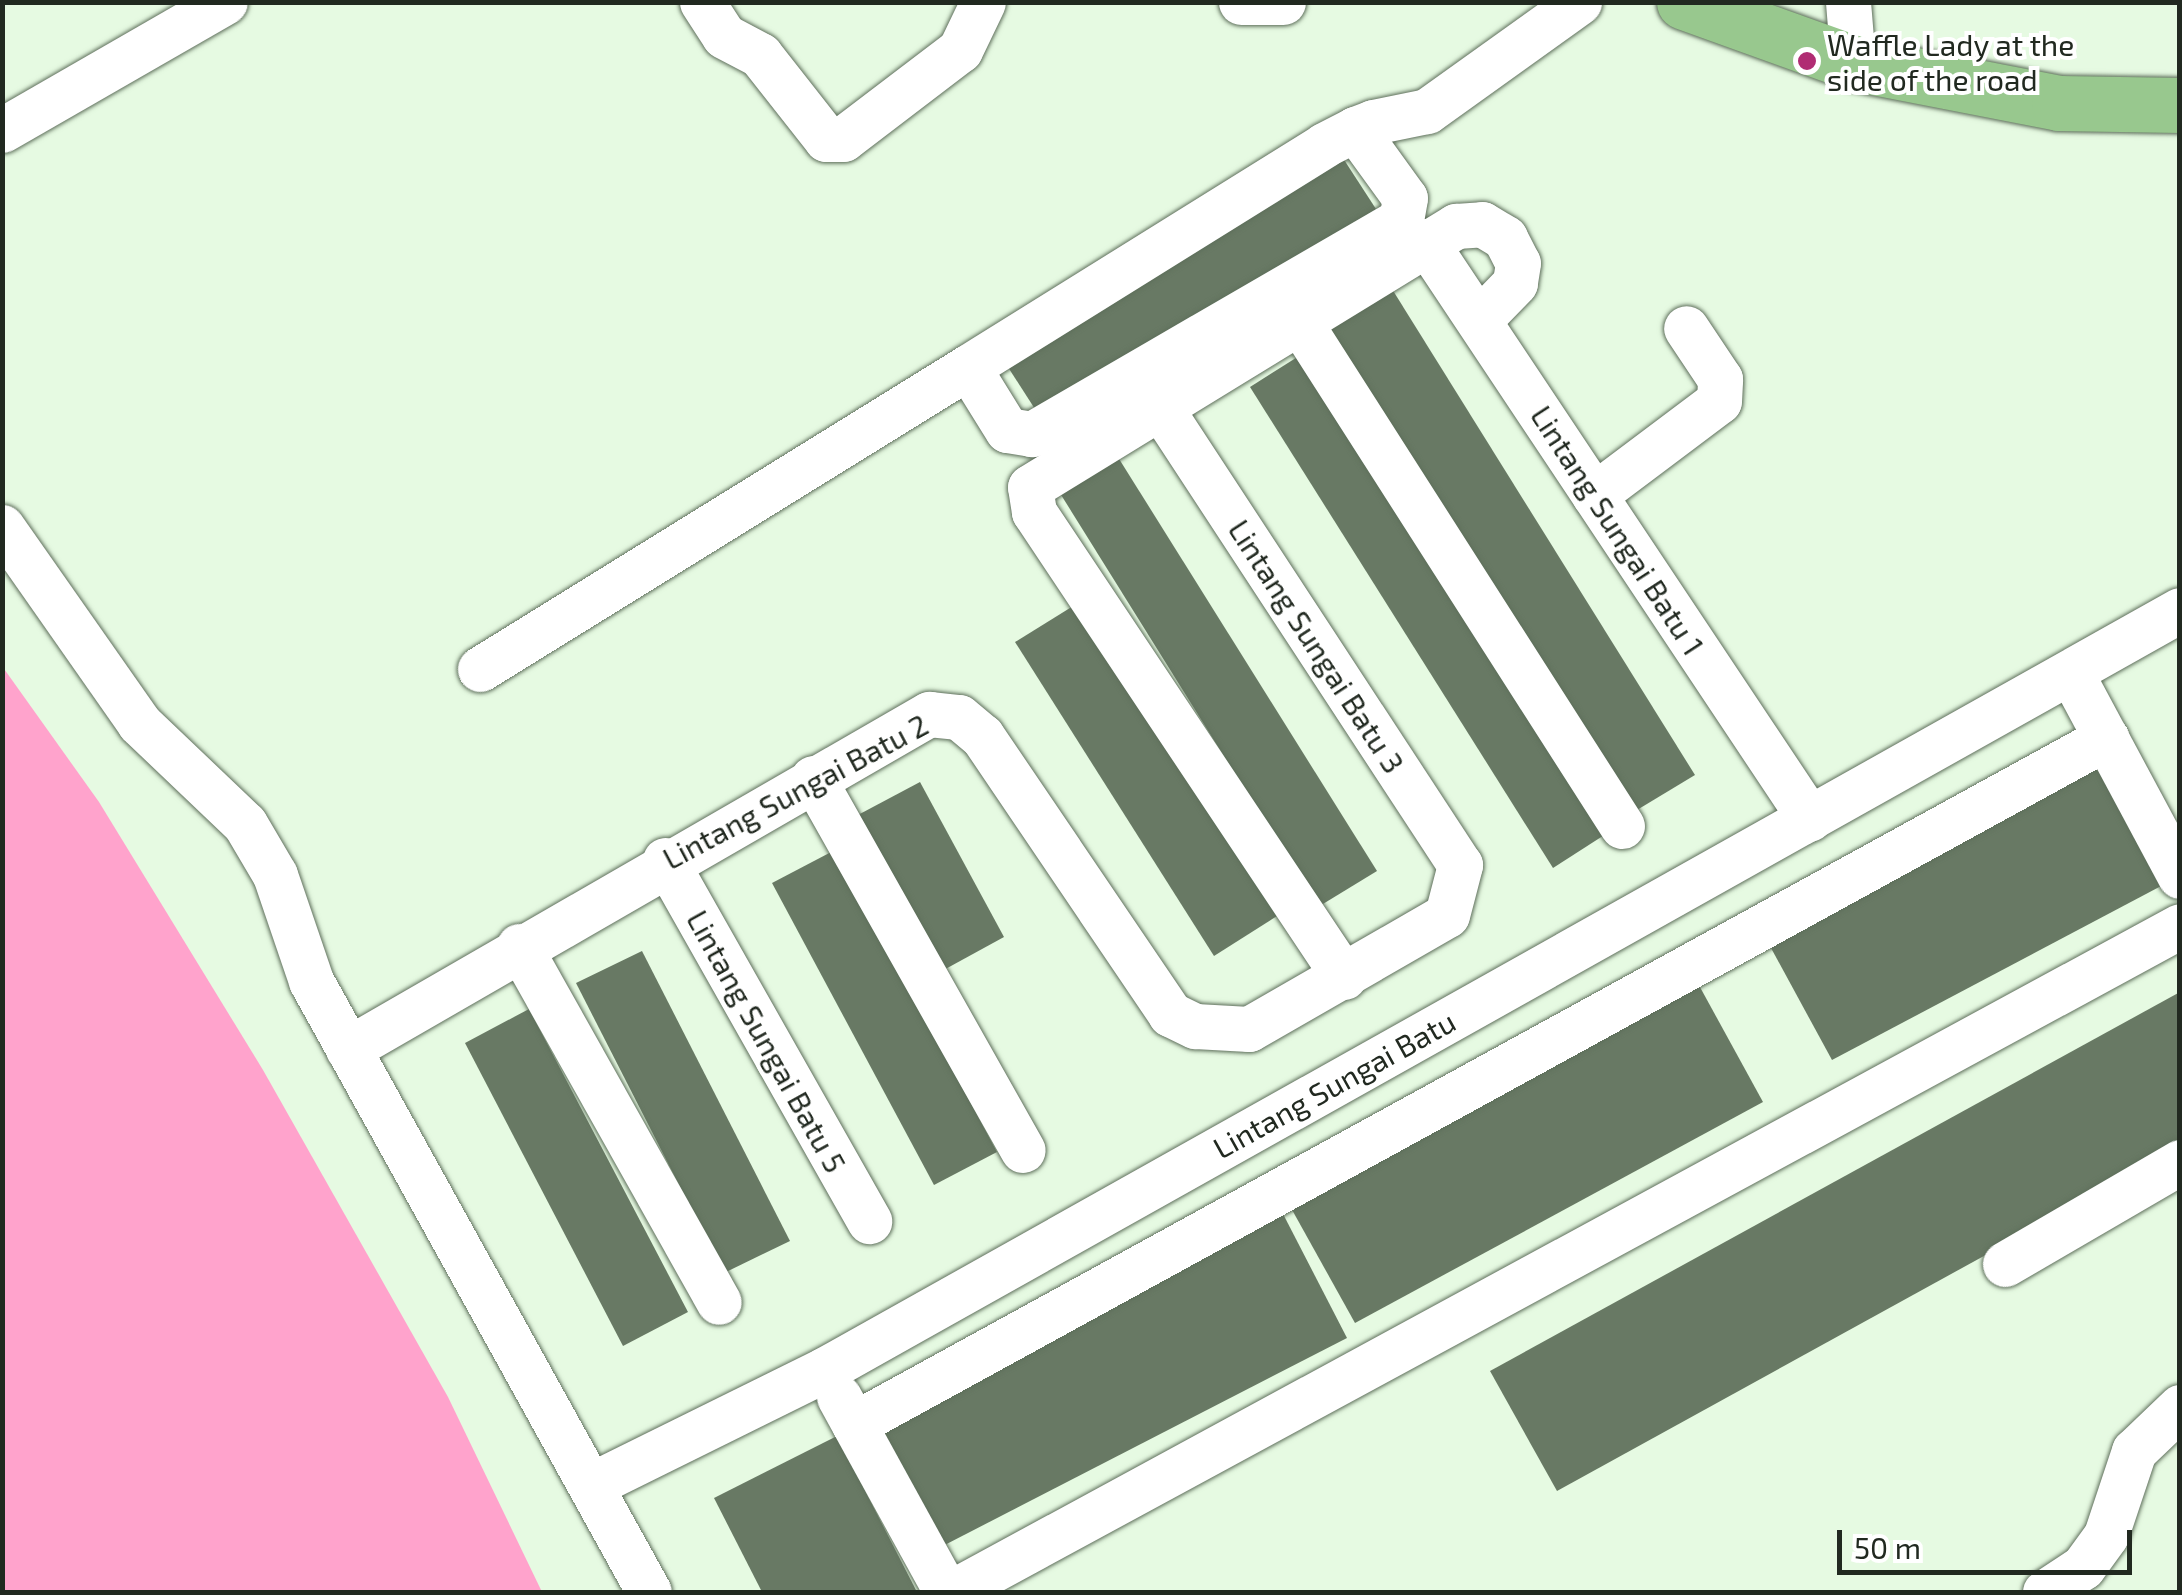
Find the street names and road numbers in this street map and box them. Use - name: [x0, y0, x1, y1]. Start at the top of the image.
- street label: Lintang Sungai Batu 1: [1524, 399, 1712, 661]
- street label: Lintang Sungai Batu 3: [1222, 513, 1412, 779]
- street label: Lintang Sungai Batu 2: [656, 706, 934, 876]
- street label: Lintang Sungai Batu 5: [680, 904, 854, 1178]
- street label: Lintang Sungai Batu: [1207, 1003, 1461, 1165]

